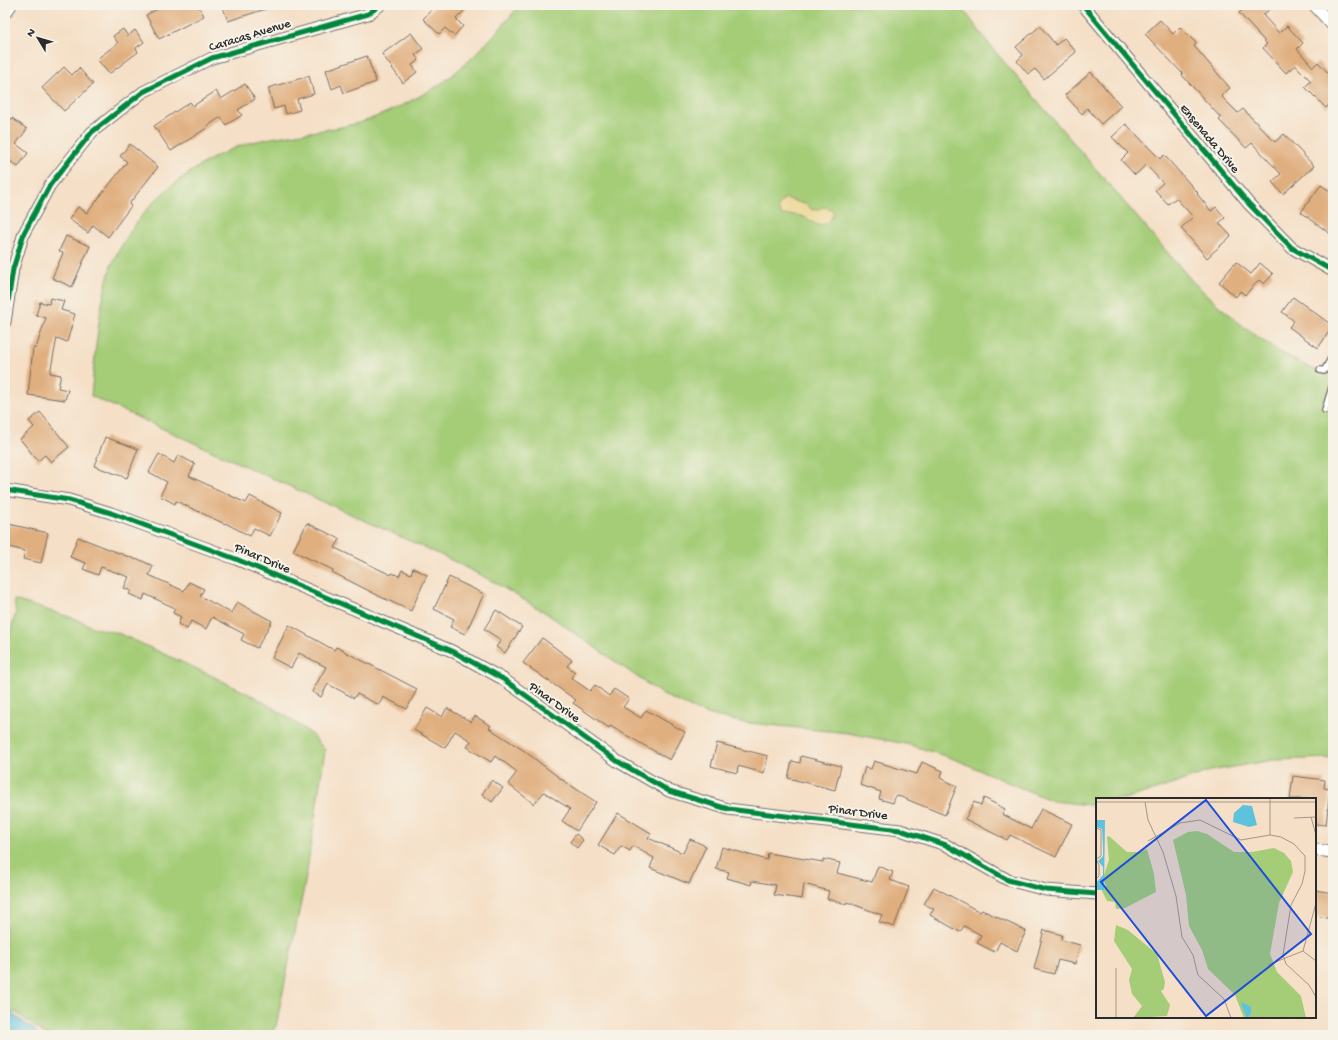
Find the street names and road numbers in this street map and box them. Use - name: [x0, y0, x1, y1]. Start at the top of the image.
- street label: Caracas Avenue: [207, 16, 293, 56]
- street label: Ensenada Drive: [1176, 101, 1242, 177]
- street label: Pinar Drive: [231, 540, 293, 578]
- street label: Pinar Drive: [525, 679, 583, 727]
- street label: Pinar Drive: [827, 802, 889, 824]

